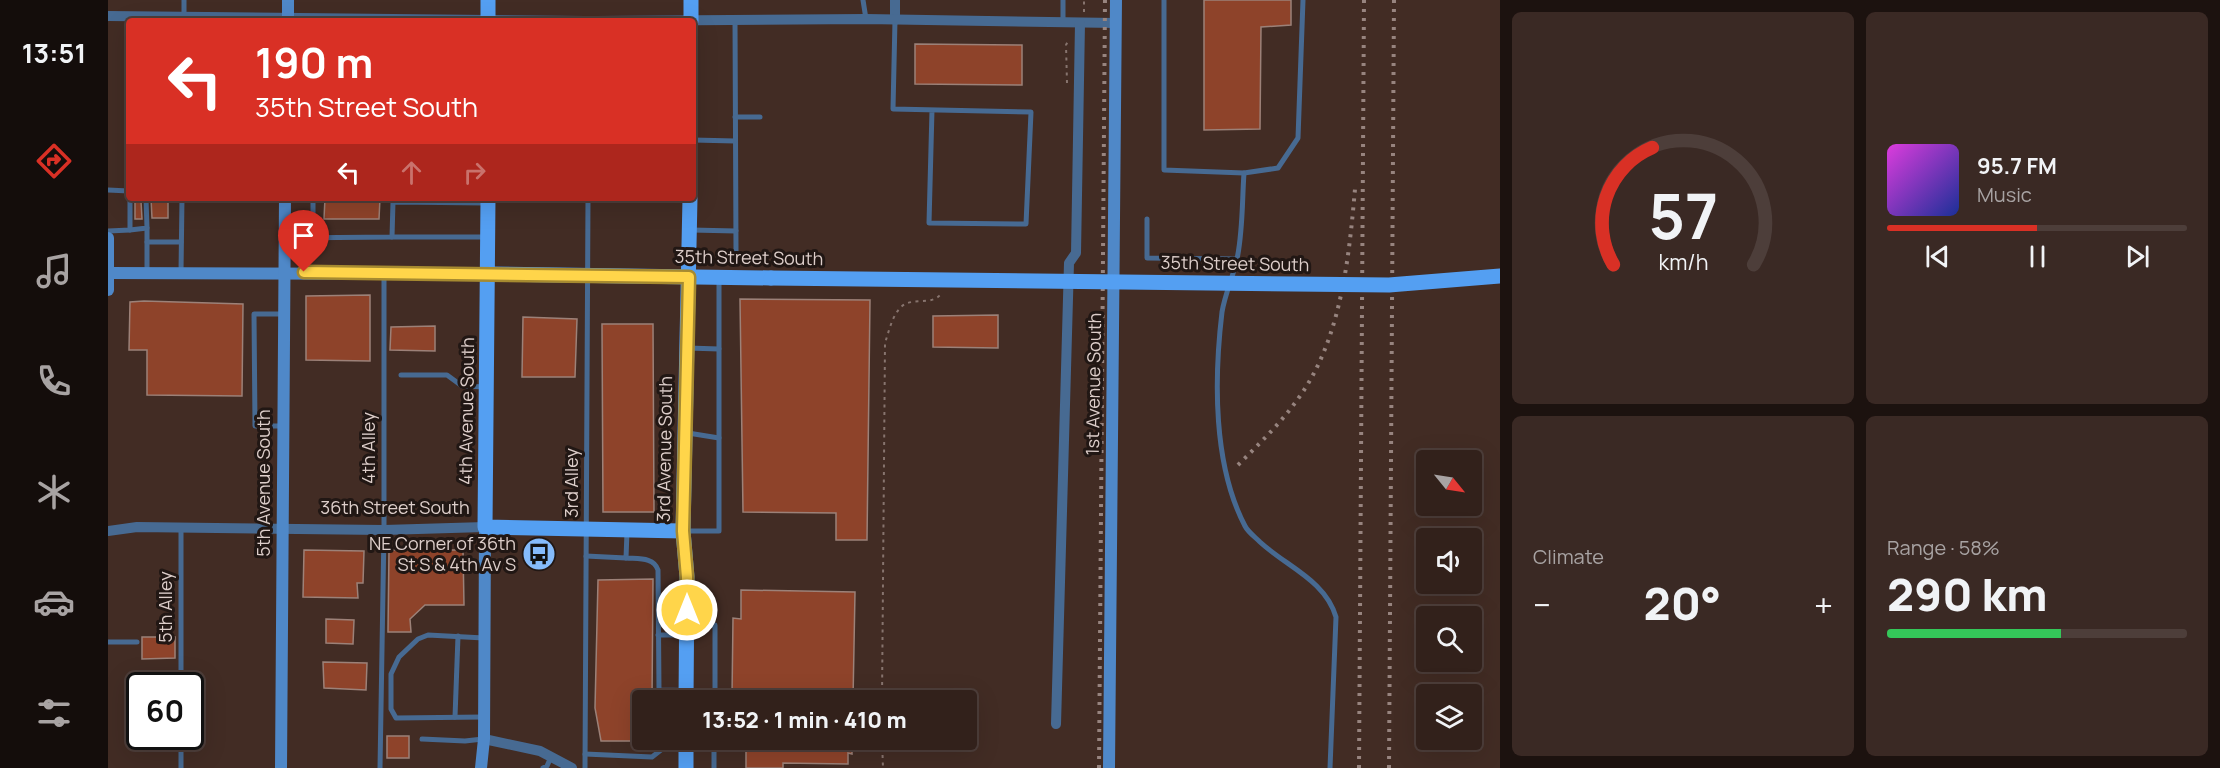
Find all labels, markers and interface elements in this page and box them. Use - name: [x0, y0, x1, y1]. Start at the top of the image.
- text: 190 m: [255, 33, 373, 91]
- text: 13:51: [22, 34, 86, 71]
- icon: left: [156, 42, 234, 120]
- text: 35th Street South: [255, 88, 478, 125]
- icon: directions: [33, 140, 75, 182]
- text: 95.7 FM: [1977, 151, 2057, 181]
- icon: left: [332, 156, 365, 189]
- icon: ahead: [395, 156, 428, 189]
- icon: right: [458, 156, 491, 189]
- text: 57: [1648, 172, 1718, 258]
- text: Music: [1977, 181, 2032, 208]
- pin: [278, 210, 329, 272]
- icon: arrive: [287, 219, 320, 252]
- icon: previous: [1921, 240, 1954, 273]
- icon: pause: [2021, 240, 2054, 273]
- icon: next: [2121, 240, 2154, 273]
- street label: 35th Street South: [674, 244, 824, 270]
- text: km/h: [1658, 248, 1708, 277]
- icon: music: [33, 250, 75, 292]
- street label: 35th Street South: [1160, 250, 1310, 276]
- street label: 1st Avenue South: [1080, 312, 1106, 456]
- street label: 4th Avenue South: [453, 337, 479, 485]
- icon: phone: [33, 360, 75, 402]
- street label: 3rd Avenue South: [651, 376, 677, 522]
- street label: 5th Avenue South: [251, 409, 275, 557]
- street label: 4th Alley: [356, 412, 380, 484]
- street label: 3rd Alley: [559, 447, 583, 518]
- north arrow: [1416, 450, 1482, 516]
- map controls: [1416, 450, 1482, 750]
- icon: climate: [33, 471, 75, 513]
- street label: 36th Street South: [320, 495, 470, 519]
- button: sound: [1416, 528, 1482, 594]
- place label: NE Corner of 36th St S & 4th Av S: [369, 531, 516, 576]
- text: Range · 58%: [1887, 534, 2000, 561]
- bus stop icon: NE Corner of 36th St S & 4th Av S: [521, 536, 557, 572]
- text: Climate: [1533, 543, 1604, 570]
- text: 290 km: [1887, 563, 2048, 625]
- street label: 5th Alley: [153, 571, 177, 643]
- text: 20°: [1644, 572, 1721, 634]
- position arrow: [655, 578, 719, 642]
- icon: car: [33, 581, 75, 623]
- text: −: [1533, 582, 1551, 627]
- text: +: [1814, 582, 1833, 627]
- button: search: [1416, 606, 1482, 672]
- speed limit sign: 60: [126, 672, 204, 750]
- button: layers: [1416, 684, 1482, 750]
- icon: filters: [33, 692, 75, 734]
- text: 13:52 · 1 min · 410 m: [702, 705, 907, 735]

